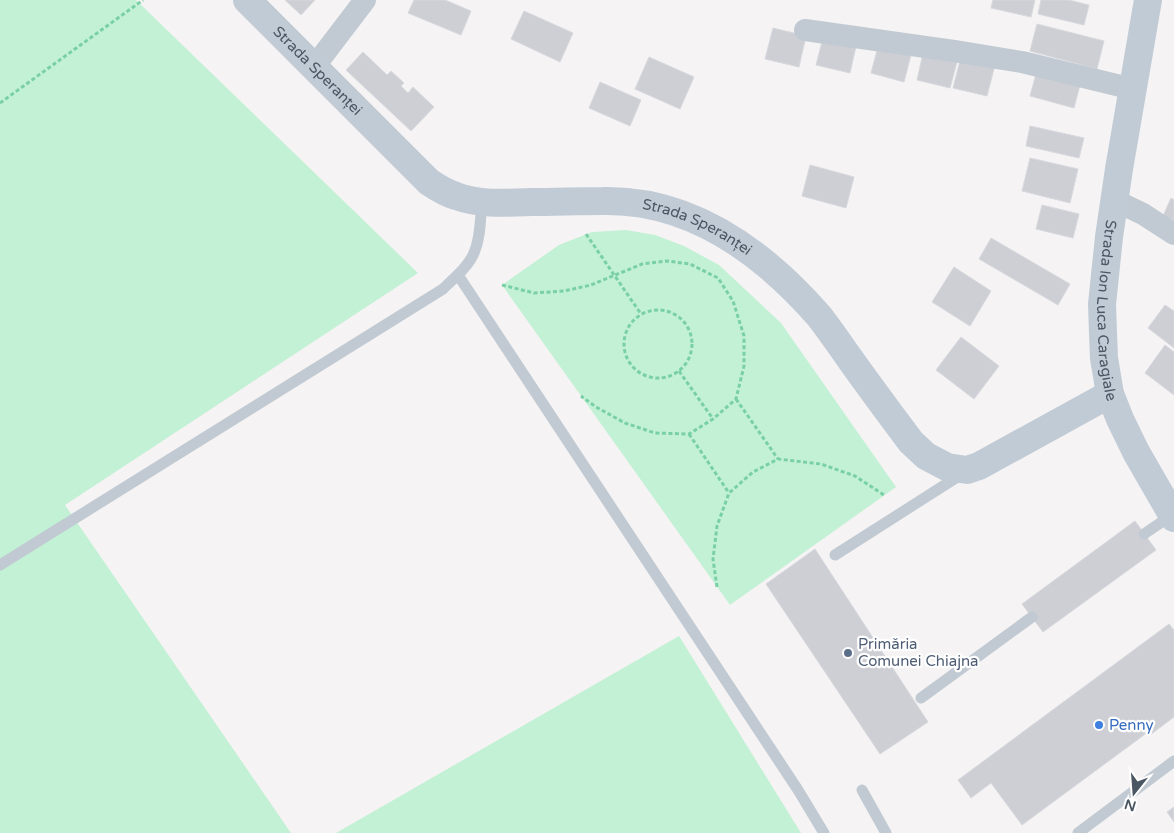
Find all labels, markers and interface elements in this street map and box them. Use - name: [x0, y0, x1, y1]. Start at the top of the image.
- street label: Strada Speranței: [269, 22, 366, 119]
- street label: Strada Speranței: [641, 195, 756, 259]
- street label: Strada Ion Luca Caragiale: [1093, 219, 1121, 404]
- place label: Primăria Comunei Chiajna: [858, 635, 979, 670]
- marker: Primăria Comunei Chiajna: [842, 647, 854, 659]
- place label: Penny: [1109, 716, 1154, 734]
- marker: Penny: [1093, 719, 1105, 731]
- north arrow: [1109, 768, 1159, 818]
- text: N: [1122, 795, 1138, 815]

